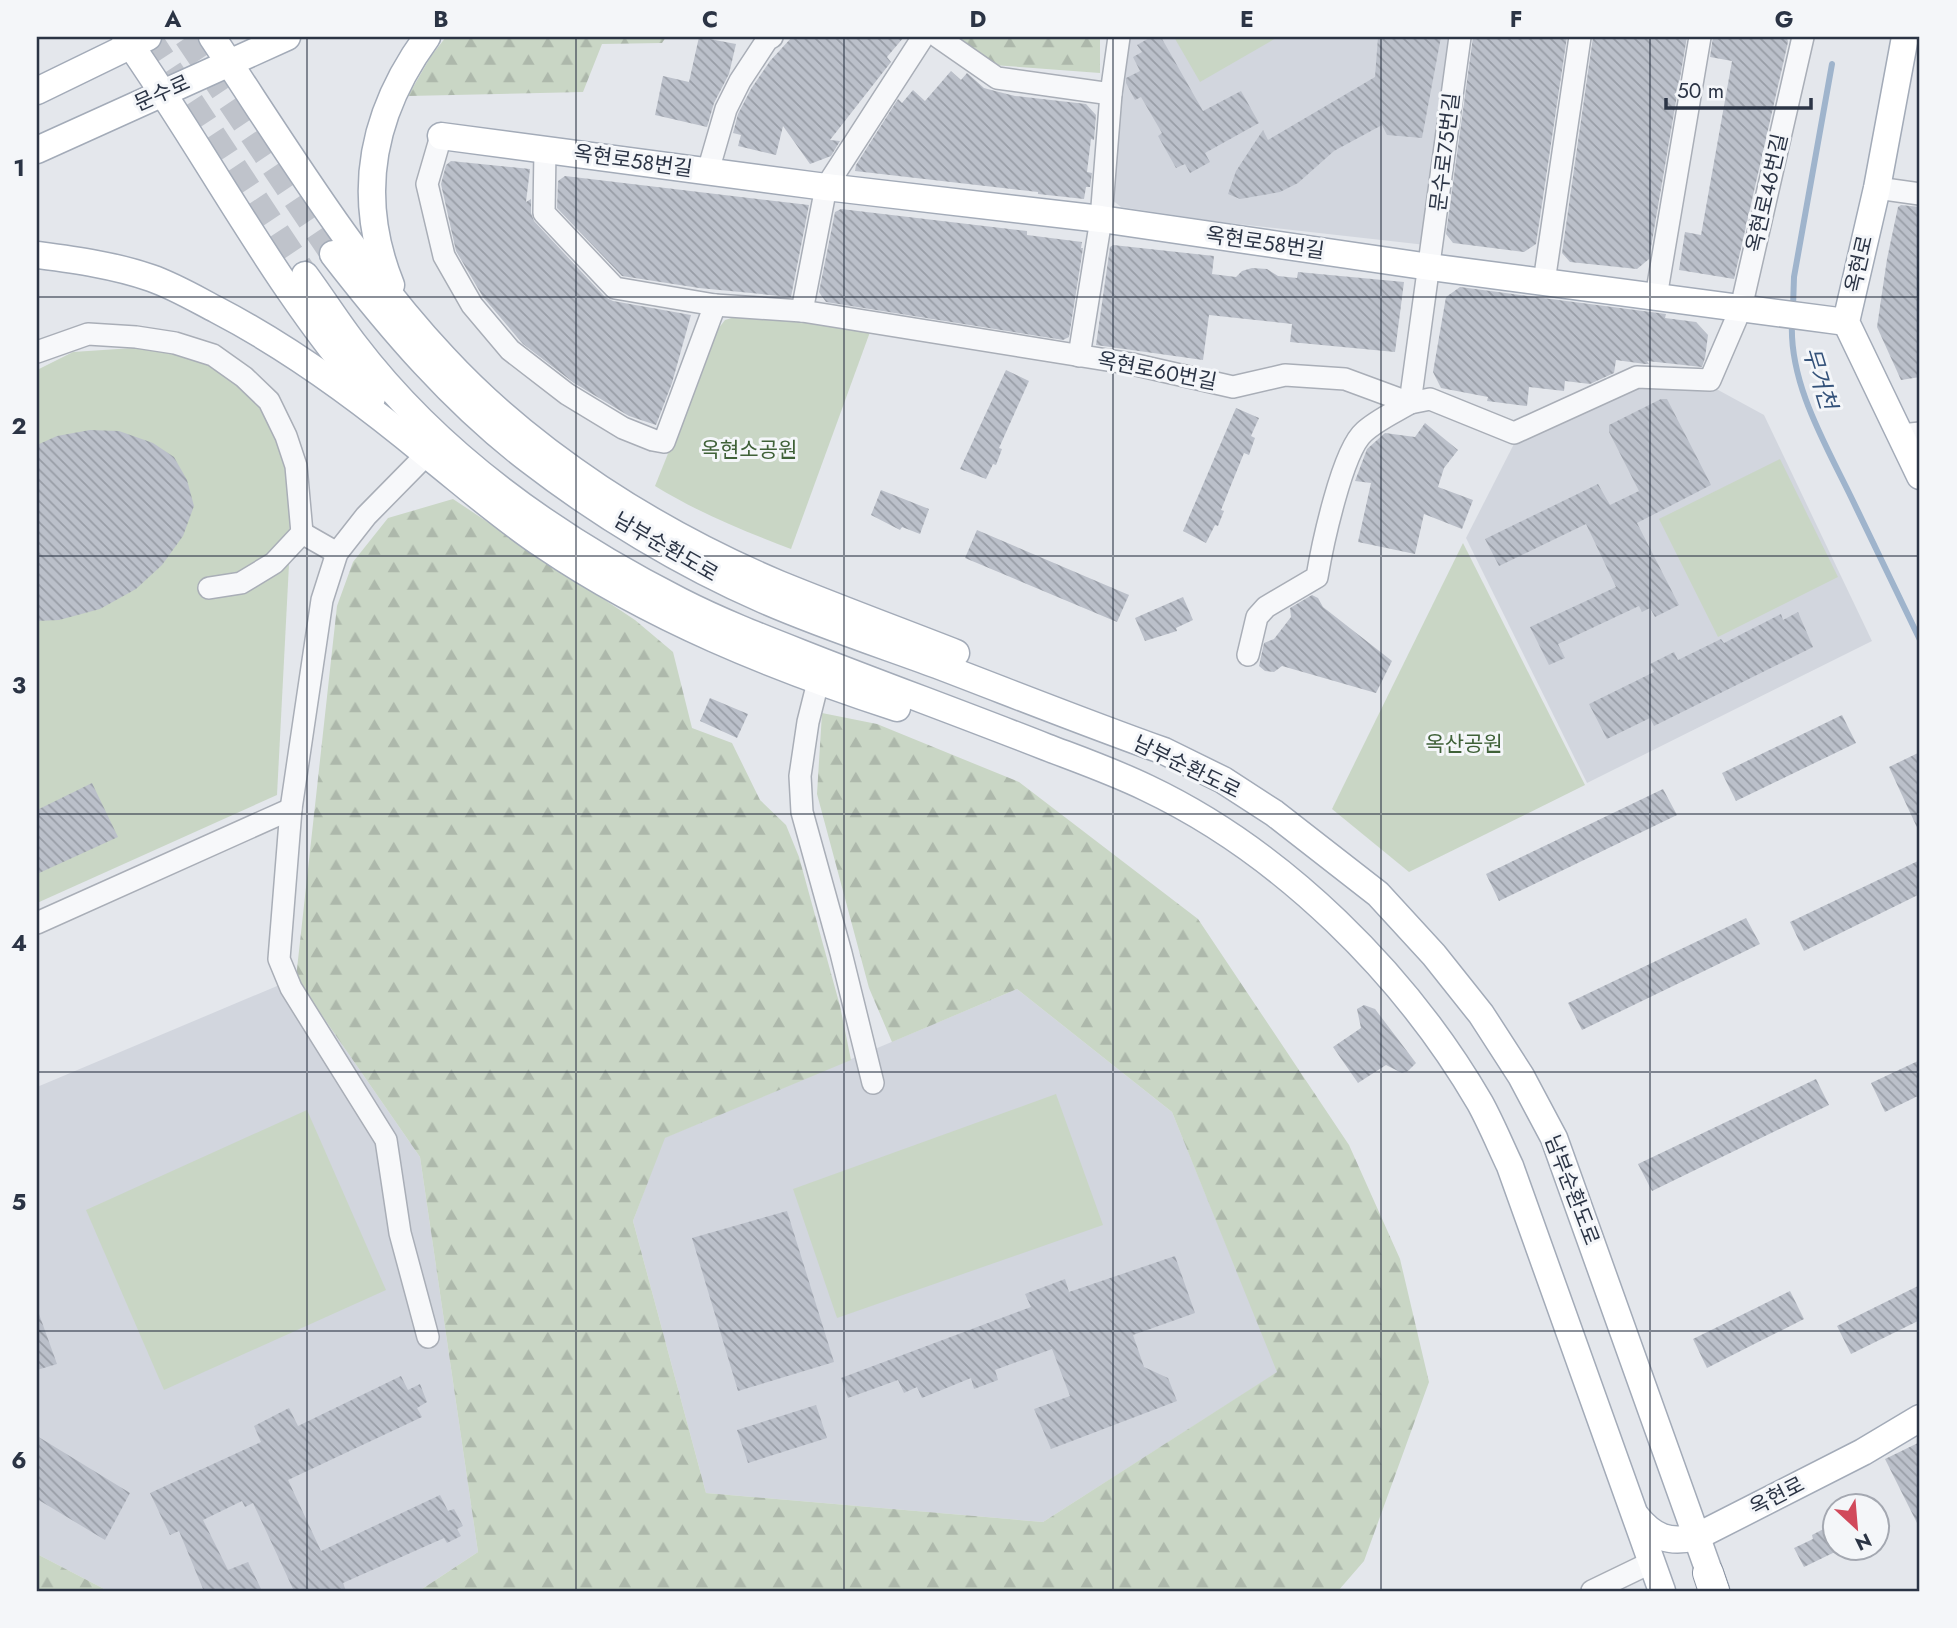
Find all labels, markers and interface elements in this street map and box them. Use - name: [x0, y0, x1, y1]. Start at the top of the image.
- text: A: [164, 2, 182, 36]
- text: B: [433, 2, 449, 36]
- text: C: [702, 2, 718, 36]
- text: D: [970, 2, 987, 36]
- text: E: [1240, 2, 1254, 36]
- text: F: [1510, 2, 1522, 36]
- text: G: [1775, 2, 1793, 36]
- scale bar: [1666, 66, 1812, 110]
- street label: 문수로: [129, 68, 195, 118]
- text: 50 m: [1677, 76, 1724, 106]
- street label: 문수로75번길: [1423, 91, 1467, 213]
- street label: 옥현로46번길: [1739, 131, 1795, 255]
- street label: 옥현로58번길: [572, 138, 694, 184]
- text: 1: [13, 151, 25, 185]
- street label: 옥현로58번길: [1204, 220, 1326, 266]
- street label: 옥현로: [1838, 232, 1880, 296]
- water label: 무거천: [1794, 343, 1846, 416]
- street label: 옥현로60번길: [1095, 345, 1219, 397]
- text: 2: [11, 409, 27, 443]
- park label: 옥현소공원: [701, 435, 797, 465]
- street label: 남부순환도로: [608, 505, 724, 589]
- text: 3: [12, 668, 26, 702]
- street label: 남부순환도로: [1128, 728, 1246, 806]
- park label: 옥산공원: [1425, 729, 1503, 759]
- text: 4: [11, 926, 27, 960]
- street label: 남부순환도로: [1537, 1131, 1607, 1249]
- text: 5: [12, 1185, 26, 1219]
- text: 6: [11, 1443, 27, 1477]
- street label: 옥현로: [1744, 1469, 1810, 1523]
- north arrow: [1820, 1492, 1890, 1562]
- text: N: [1851, 1526, 1876, 1557]

